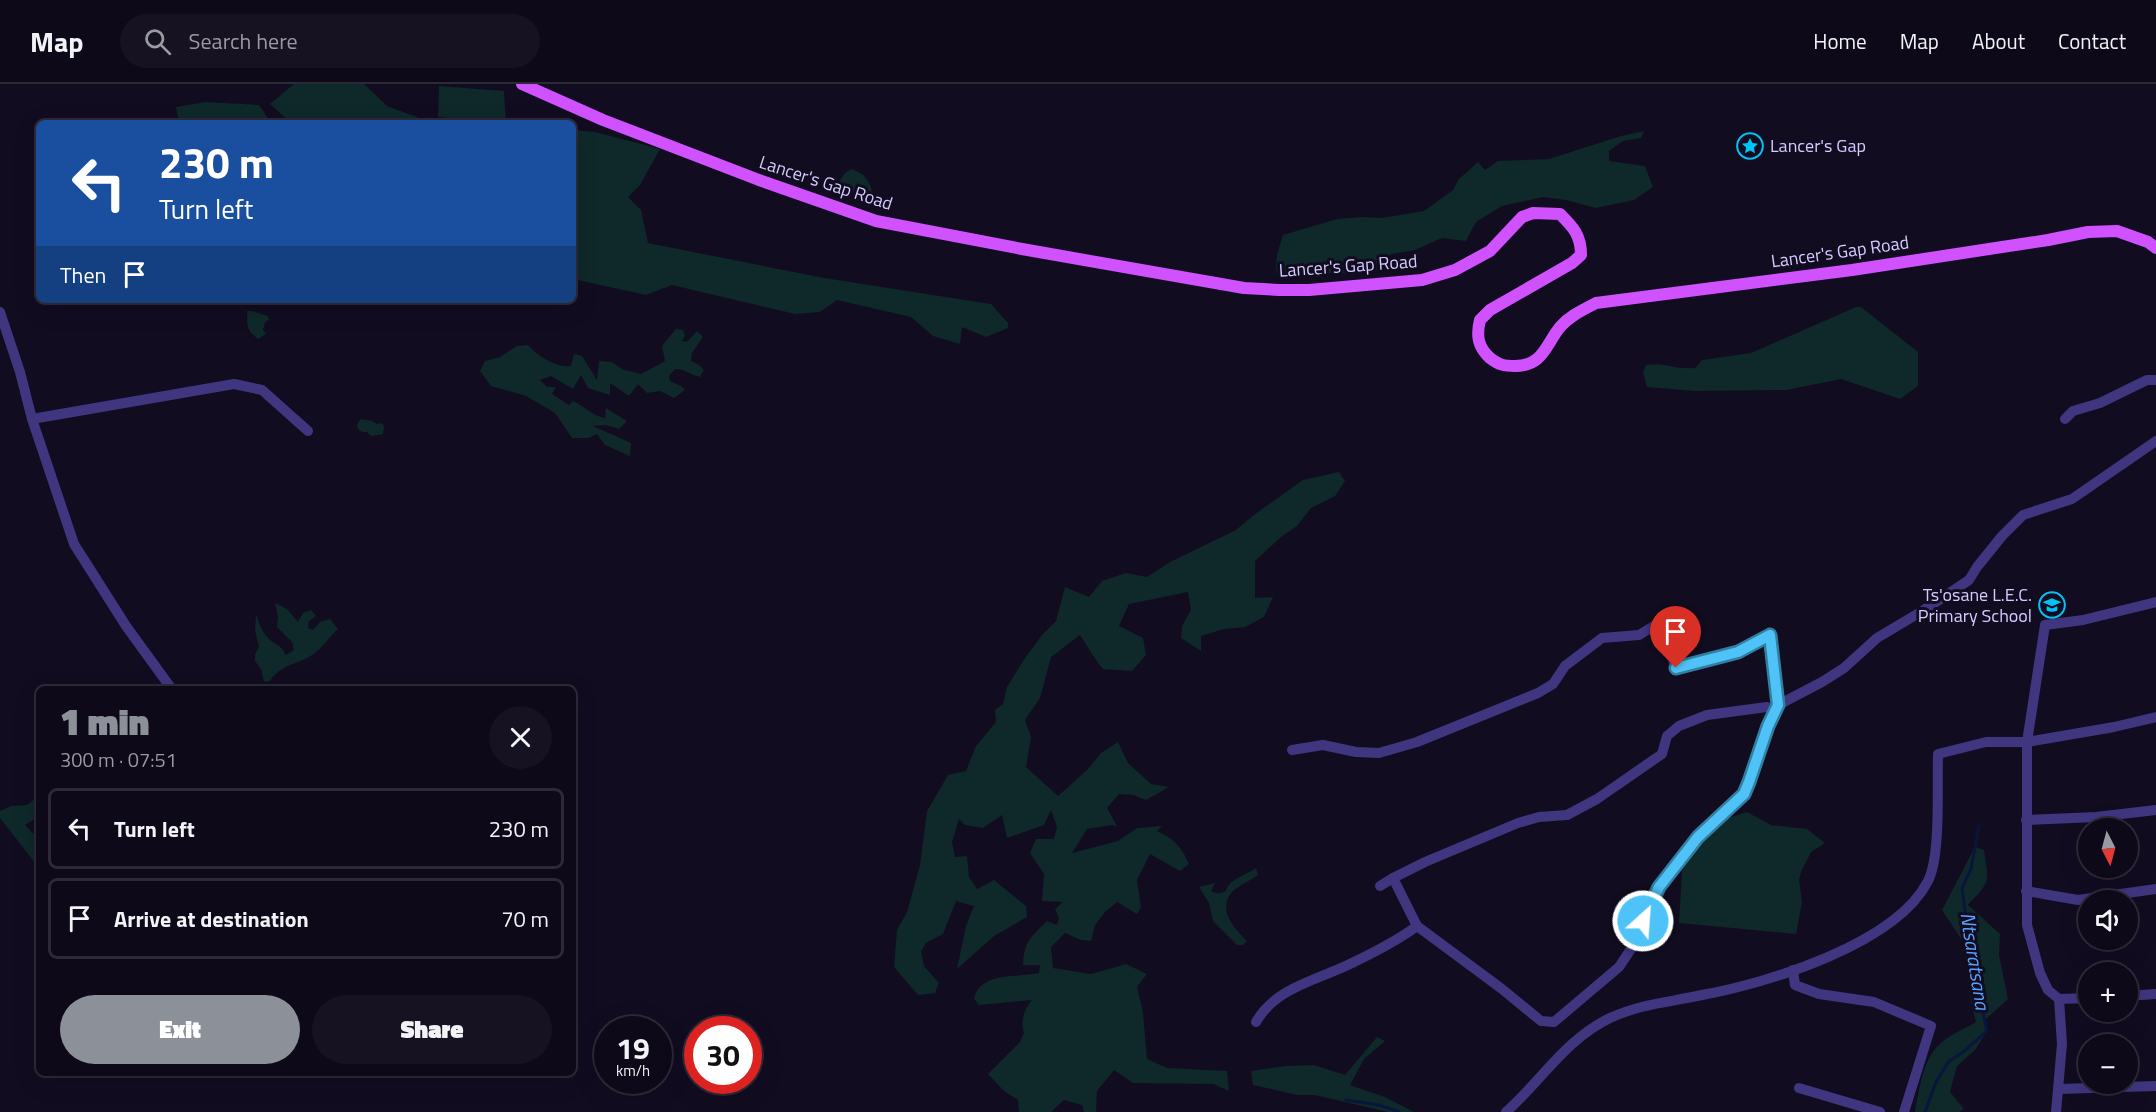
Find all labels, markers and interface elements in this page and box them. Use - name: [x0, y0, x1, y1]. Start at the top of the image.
- search box: [120, 14, 540, 68]
- text: Map: [30, 20, 84, 63]
- text: Search here: [189, 24, 298, 58]
- icon: search: [141, 25, 174, 58]
- text: Home: [1813, 25, 1867, 57]
- text: Map: [1900, 25, 1939, 57]
- text: About: [1972, 25, 2025, 57]
- text: Contact: [2058, 25, 2126, 57]
- text: 230 m: [159, 130, 274, 194]
- place icon: Lancer's Gap: [1735, 131, 1765, 161]
- place label: Lancer's Gap: [1770, 132, 1866, 159]
- icon: left: [60, 144, 138, 222]
- street label: Lancer's Gap Road: [756, 148, 896, 217]
- text: Turn left: [159, 188, 253, 229]
- street label: Lancer's Gap Road: [1769, 228, 1911, 275]
- street label: Lancer's Gap Road: [1278, 247, 1418, 284]
- text: Then: [60, 258, 106, 292]
- icon: arrive: [118, 258, 151, 291]
- place label: Ts'osane L.E.C. Primary School: [1918, 581, 2032, 629]
- school or university icon: Ts'osane L.E.C. Primary School: [2037, 590, 2067, 620]
- pin: [1650, 606, 1701, 668]
- icon: arrive: [1659, 615, 1692, 648]
- text: 1 min: [60, 694, 149, 749]
- button: close: [489, 706, 552, 769]
- text: 300 m · 07:51: [60, 744, 177, 775]
- icon: left: [63, 812, 96, 845]
- text: Turn left: [114, 812, 195, 846]
- text: 230 m: [489, 812, 549, 846]
- north arrow: [2078, 818, 2138, 878]
- map controls: [2078, 818, 2138, 1094]
- position arrow: [1611, 889, 1675, 953]
- button: sound: [2078, 890, 2138, 950]
- icon: arrive: [63, 902, 96, 935]
- text: Arrive at destination: [114, 902, 309, 936]
- text: 70 m: [501, 902, 549, 936]
- water label: Ntsaratsana: [1952, 910, 1999, 1013]
- button: +: [2078, 962, 2138, 1022]
- button: Exit: [60, 995, 300, 1064]
- button: Share: [312, 995, 552, 1064]
- speed limit sign: 30: [684, 1016, 762, 1094]
- text: 19: [616, 1025, 650, 1071]
- button: −: [2078, 1034, 2138, 1094]
- text: km/h: [616, 1059, 650, 1082]

